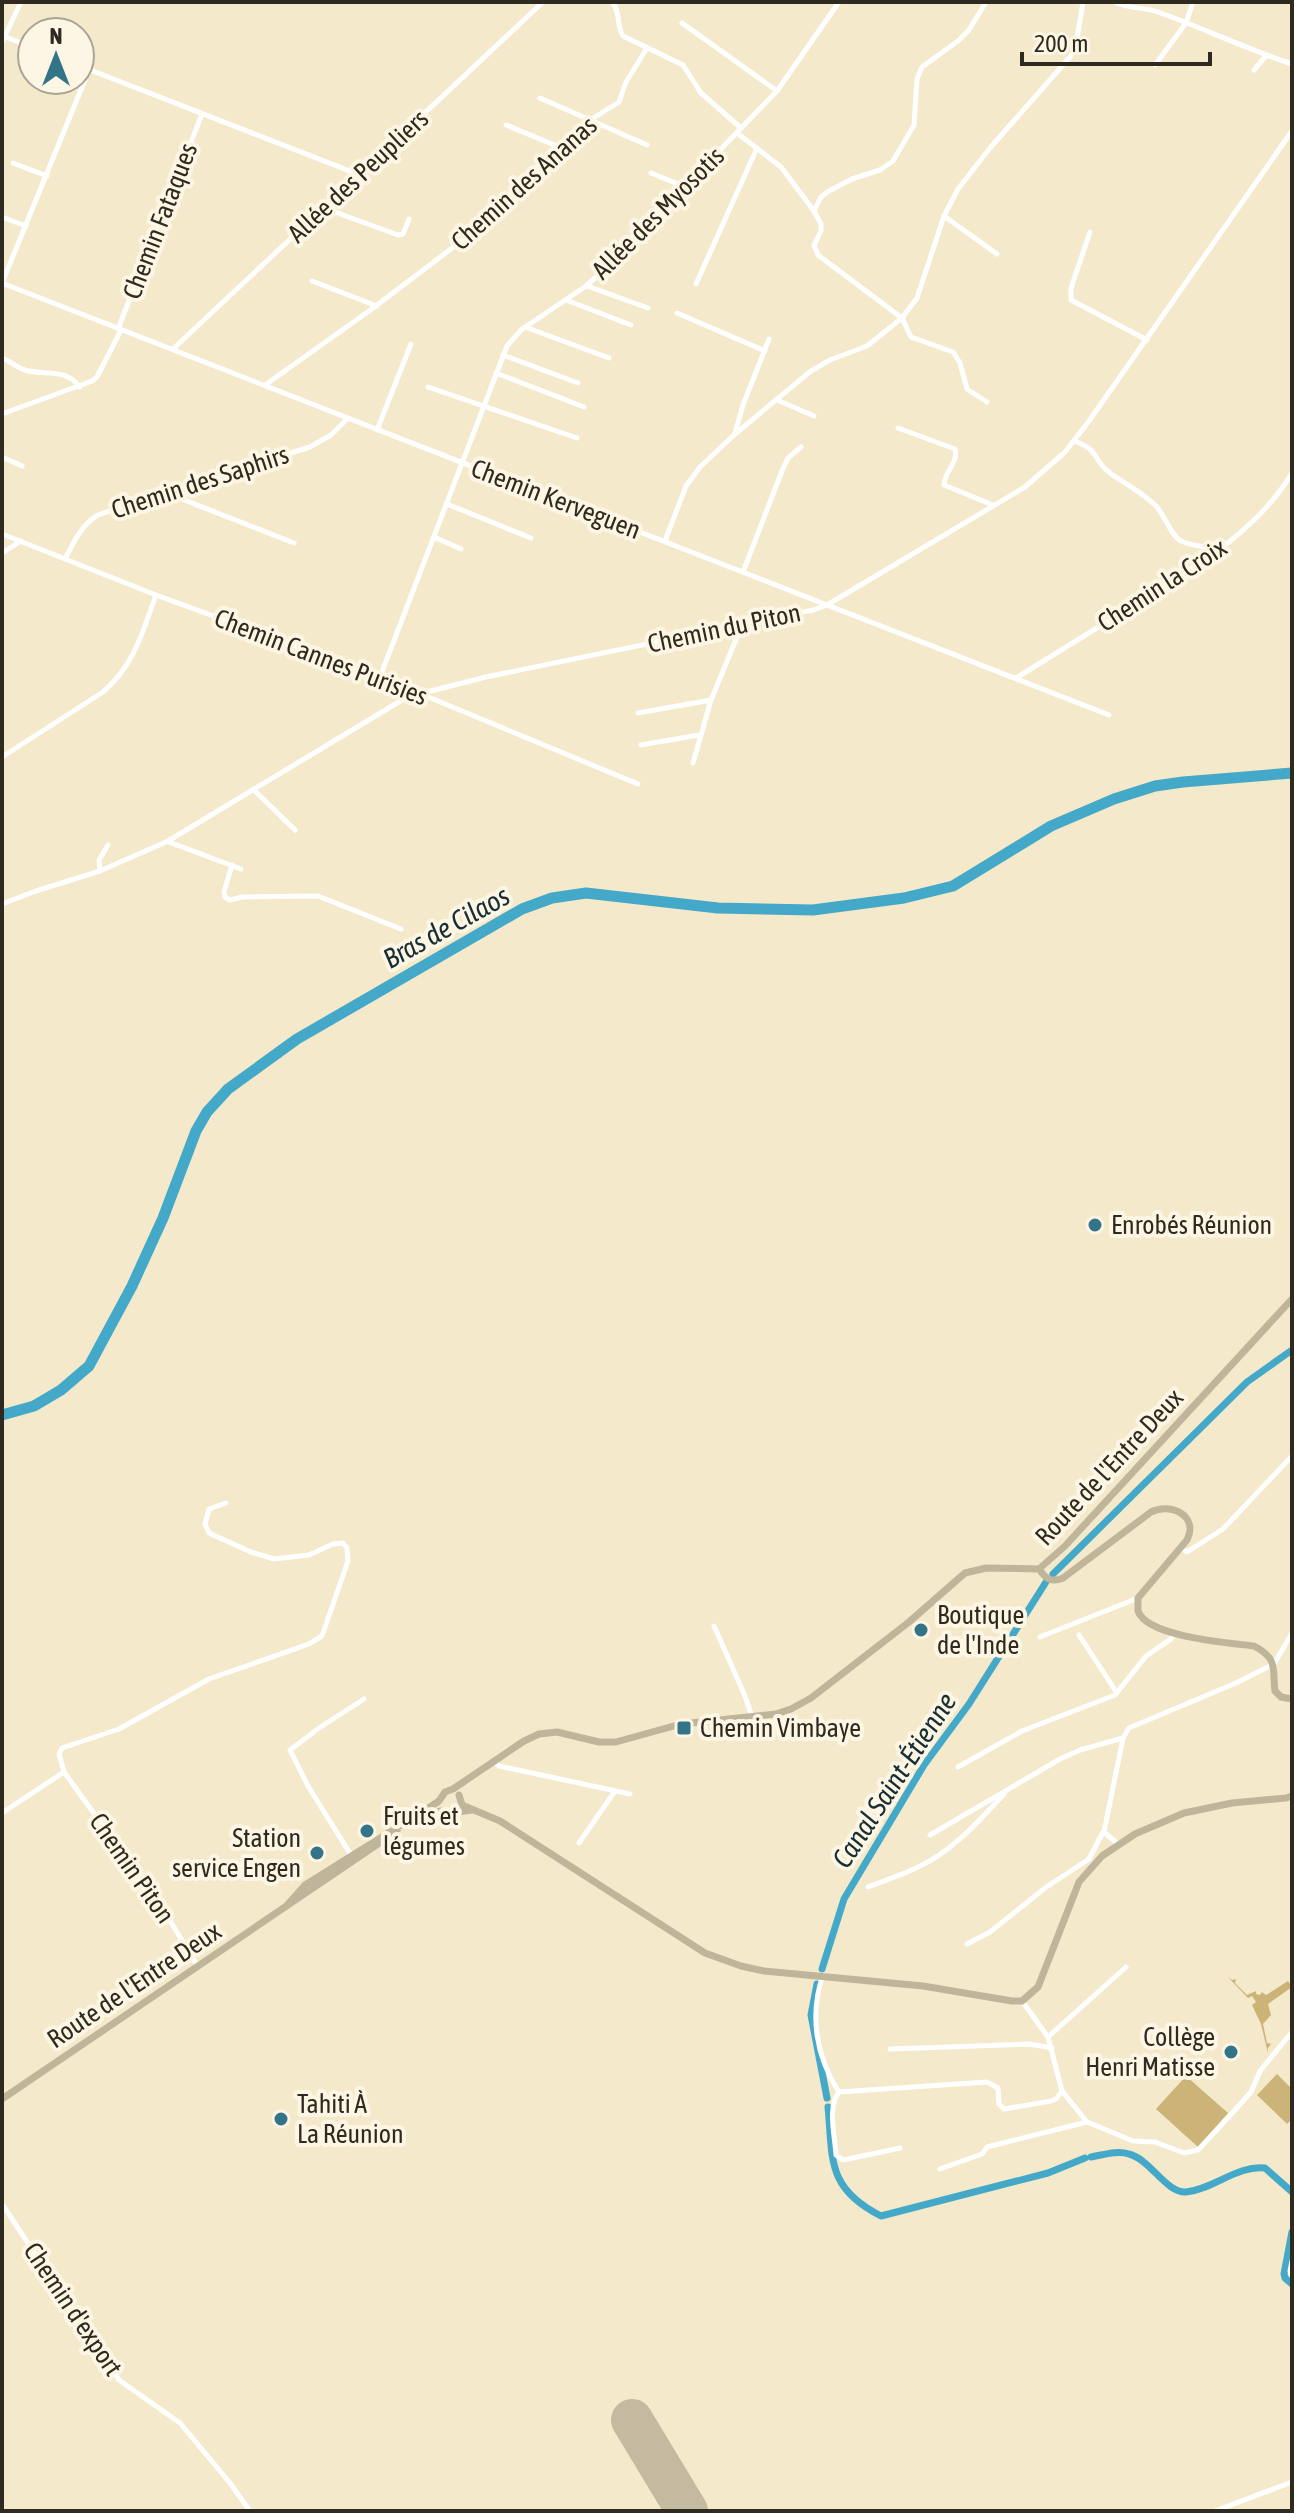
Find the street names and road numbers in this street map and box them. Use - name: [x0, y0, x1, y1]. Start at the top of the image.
- street label: Allée des Peupliers: [282, 103, 434, 249]
- street label: Chemin des Ananas: [445, 110, 603, 256]
- street label: Chemin Fataques: [117, 139, 203, 303]
- street label: Allée des Myosotis: [586, 141, 730, 285]
- street label: Chemin des Saphirs: [108, 439, 292, 525]
- street label: Chemin Kerveguen: [467, 453, 645, 545]
- street label: Chemin la Croix: [1092, 532, 1232, 638]
- street label: Chemin du Piton: [645, 597, 803, 659]
- street label: Chemin Cannes Purisies: [210, 603, 432, 711]
- street label: Route de l'Entre Deux: [1029, 1382, 1189, 1551]
- street label: Chemin Piton: [83, 1807, 181, 1929]
- street label: Route de l'Entre Deux: [42, 1916, 227, 2054]
- street label: Chemin d'export: [17, 2237, 129, 2381]

